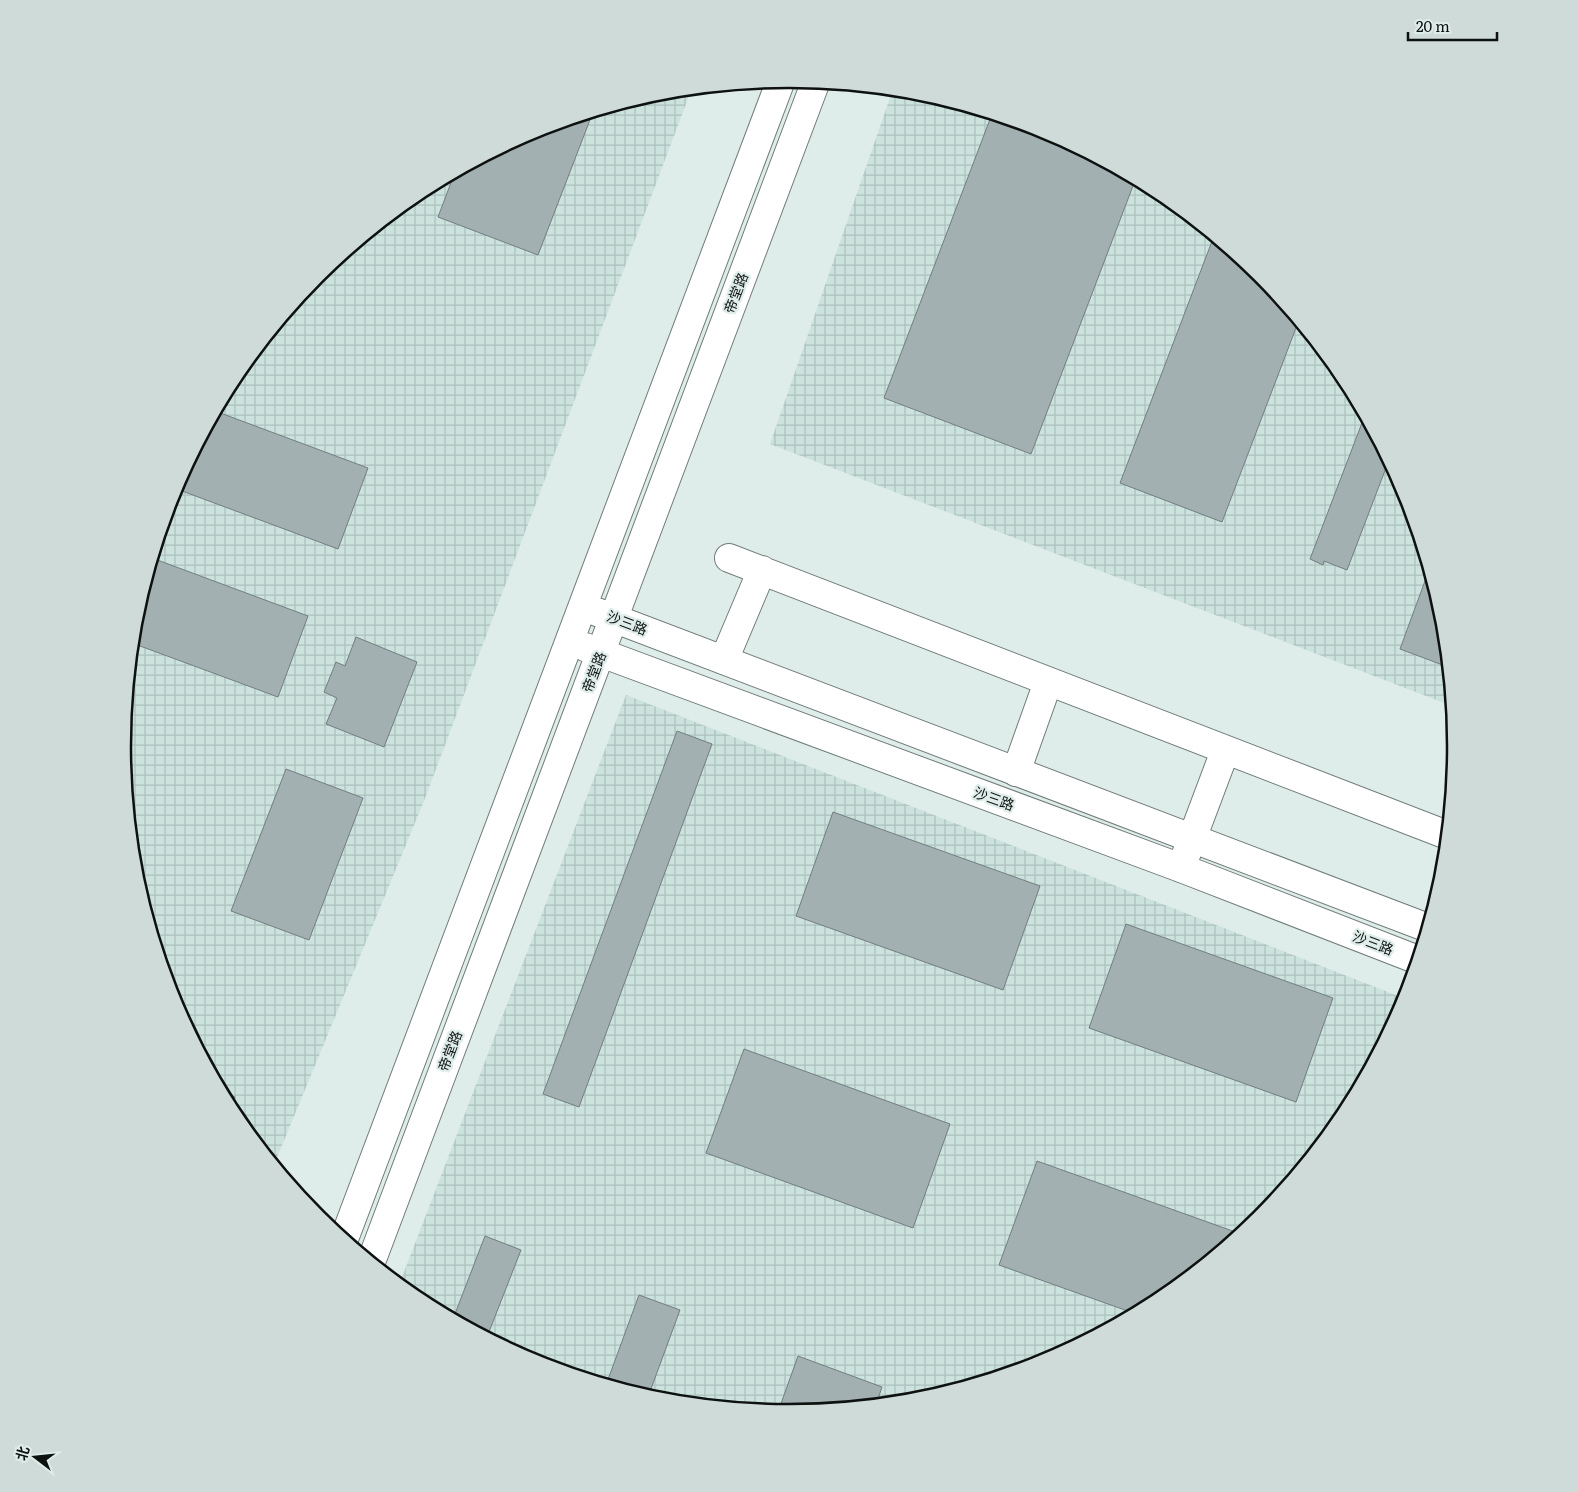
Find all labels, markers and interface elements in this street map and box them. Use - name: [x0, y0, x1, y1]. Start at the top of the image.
- scale bar: [1408, 10, 1497, 42]
- text: 20 m: [1416, 14, 1450, 37]
- street label: 帝堂路: [718, 269, 752, 316]
- street label: 沙三路: [604, 605, 651, 639]
- street label: 帝堂路: [576, 648, 610, 695]
- street label: 沙三路: [971, 781, 1017, 815]
- street label: 沙三路: [1350, 925, 1397, 959]
- street label: 帝堂路: [432, 1027, 466, 1074]
- north arrow: [10, 1432, 60, 1482]
- text: 北: [10, 1444, 33, 1463]

